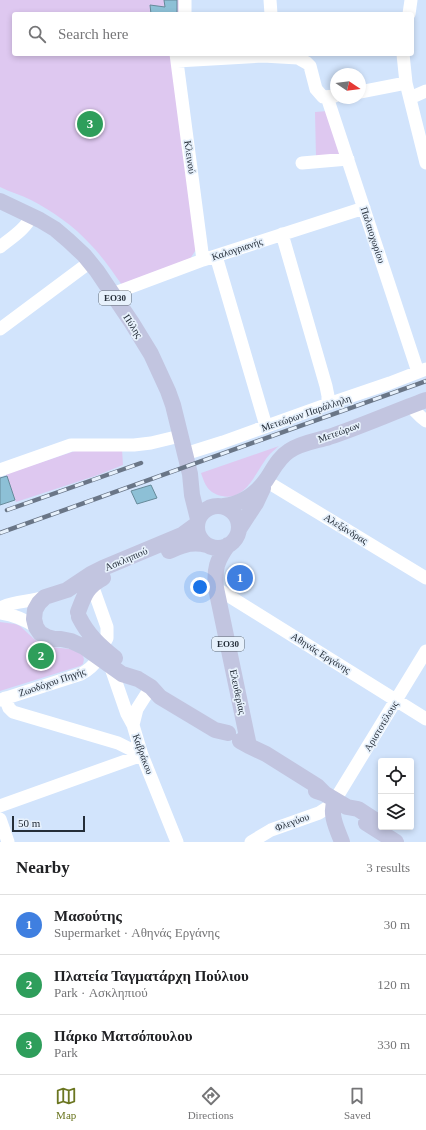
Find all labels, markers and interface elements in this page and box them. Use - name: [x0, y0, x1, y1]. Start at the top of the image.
- search box: [12, 12, 414, 56]
- icon: search: [26, 23, 48, 45]
- text: Search here: [58, 26, 128, 42]
- north arrow: [330, 68, 366, 104]
- pin: 3: [77, 109, 103, 139]
- street label: Κλεινού: [182, 140, 198, 174]
- street label: Παλαιοχωρίου: [359, 205, 387, 265]
- street label: Καλογριανής: [210, 236, 264, 262]
- road number: ΕΟ30: [99, 291, 131, 305]
- street label: Πύλης: [121, 312, 145, 340]
- street label: Μετεώρων Παράλληλη: [260, 392, 352, 434]
- street label: Μετεώρων: [316, 419, 362, 445]
- street label: Αλεξάνδρας: [322, 512, 370, 547]
- street label: Ασκληπιού: [103, 545, 149, 573]
- pin: 1: [227, 563, 253, 593]
- your location: [190, 577, 210, 597]
- street label: Αθηνάς Εργάνης: [289, 630, 353, 676]
- road number: ΕΟ30: [212, 637, 244, 651]
- pin: 2: [28, 641, 54, 671]
- street label: Ζωοδόχου Πηγής: [17, 665, 87, 699]
- street label: Ελευθερίας: [228, 668, 248, 716]
- street label: Αριστοτέλους: [362, 699, 400, 753]
- street label: Καβράκου: [131, 732, 155, 776]
- map controls: [378, 758, 414, 830]
- button: locate: [378, 758, 414, 794]
- button: layers: [378, 794, 414, 830]
- street label: Φλεγύου: [273, 811, 311, 833]
- scale bar: [12, 814, 85, 833]
- text: 50 m: [18, 817, 40, 829]
- text: Nearby: [16, 858, 70, 877]
- text: 3 results: [366, 860, 410, 875]
- text: Μασούτης: [54, 908, 122, 924]
- text: 1: [26, 917, 32, 932]
- text: 30 m: [384, 917, 410, 932]
- text: Supermarket · Αθηνάς Εργάνης: [54, 925, 220, 940]
- text: Πλατεία Ταγματάρχη Πούλιου: [54, 968, 249, 984]
- text: 2: [26, 977, 32, 992]
- text: 120 m: [377, 977, 410, 992]
- text: Park · Ασκληπιού: [54, 985, 148, 1000]
- text: Πάρκο Ματσόπουλου: [54, 1028, 192, 1044]
- text: 3: [26, 1037, 32, 1052]
- text: 330 m: [377, 1037, 410, 1052]
- text: Park: [54, 1045, 78, 1060]
- tab: Map: [55, 1085, 77, 1121]
- tab: Directions: [188, 1085, 233, 1121]
- tab: Saved: [344, 1085, 371, 1121]

